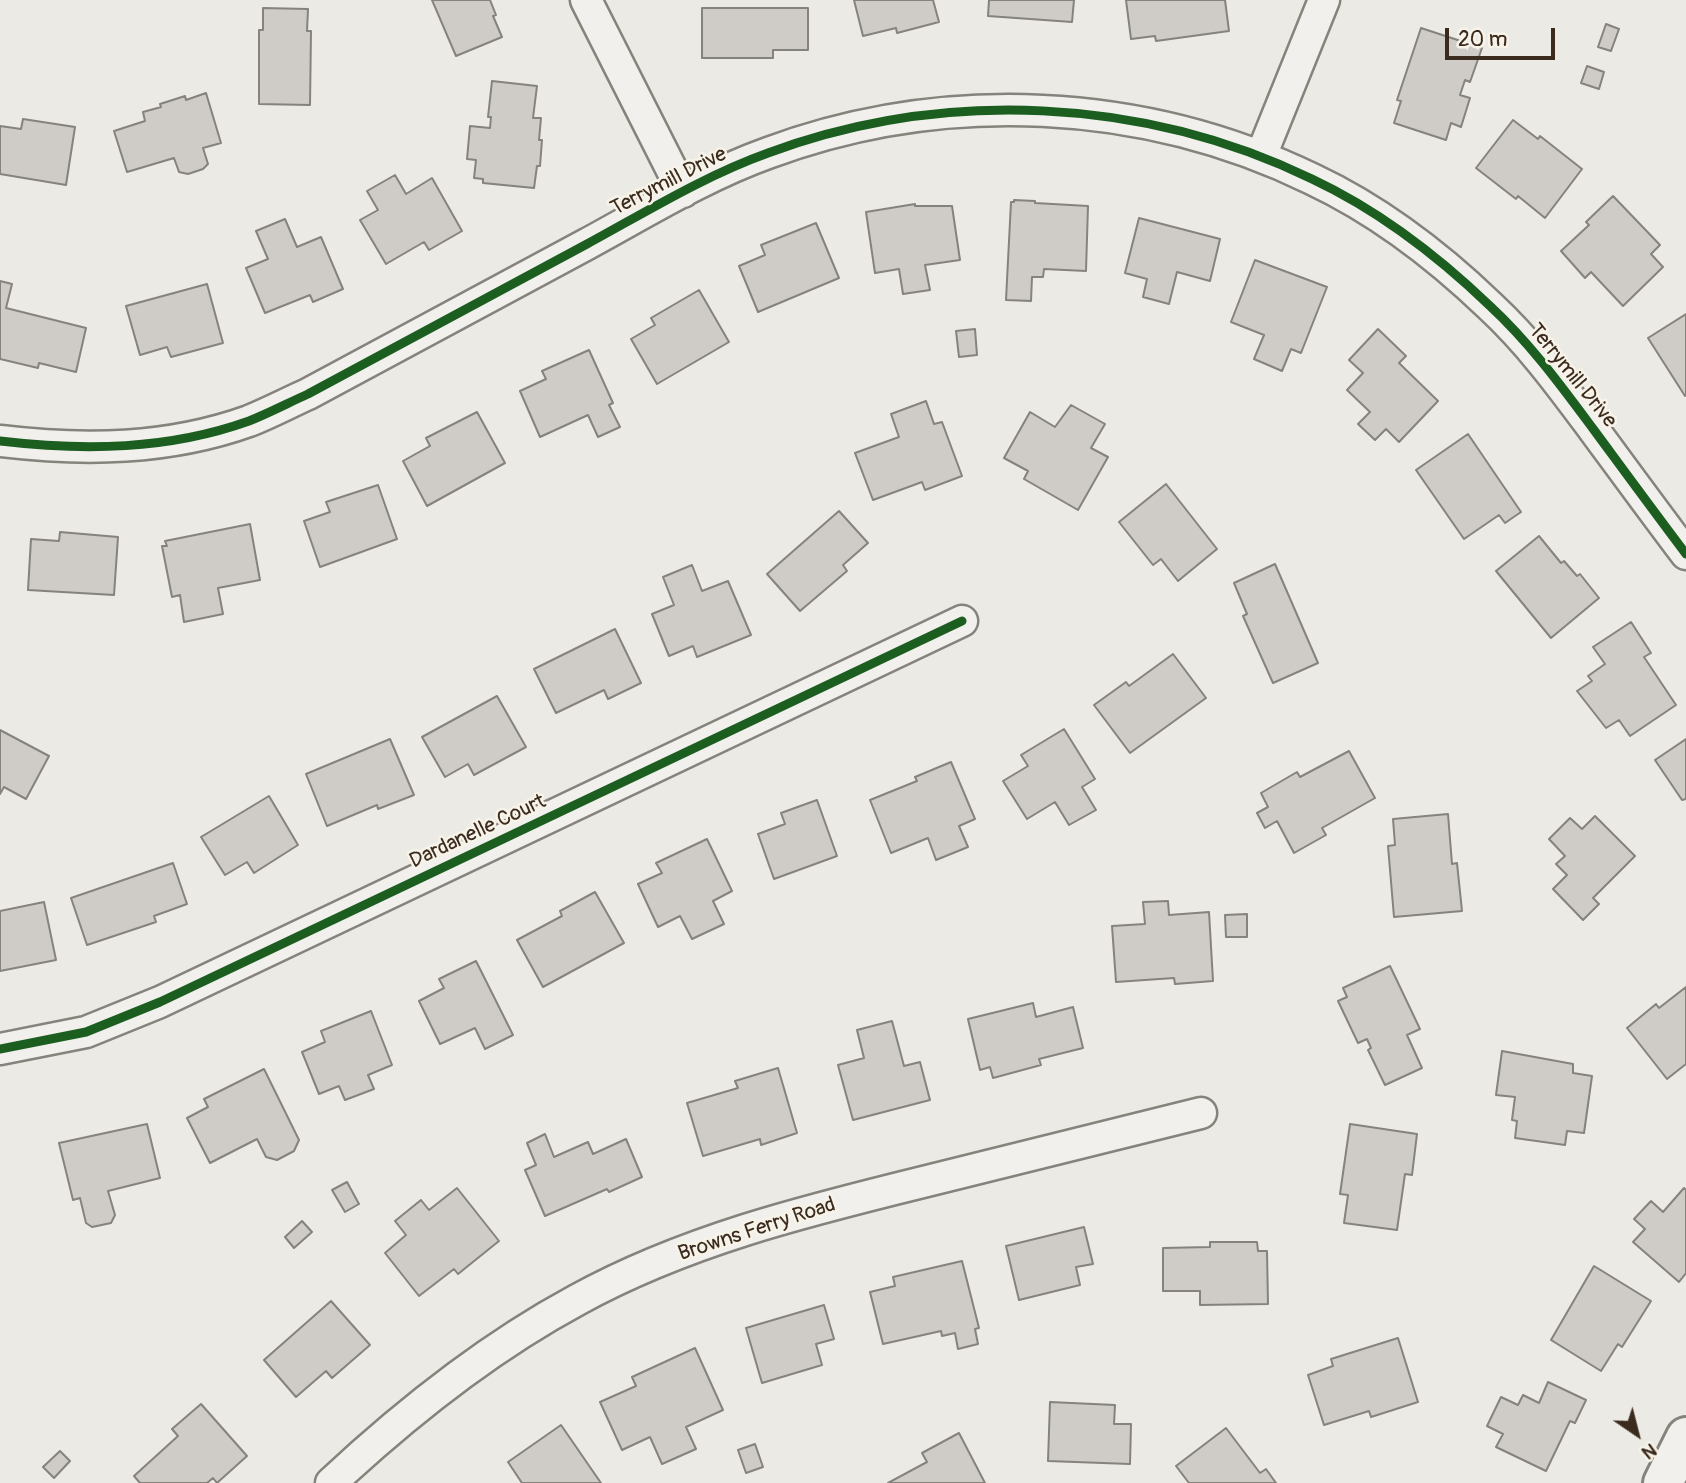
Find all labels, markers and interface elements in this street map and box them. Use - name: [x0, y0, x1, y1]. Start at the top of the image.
- scale bar: [1448, 14, 1558, 58]
- text: 20 m: [1458, 26, 1507, 53]
- street label: Terrymill Drive: [607, 142, 731, 222]
- street label: Terrymill Drive: [1522, 319, 1622, 433]
- street label: Dardanelle Court: [406, 789, 550, 875]
- street label: Browns Ferry Road: [675, 1193, 839, 1267]
- north arrow: [1602, 1399, 1672, 1469]
- text: N: [1637, 1438, 1661, 1465]

